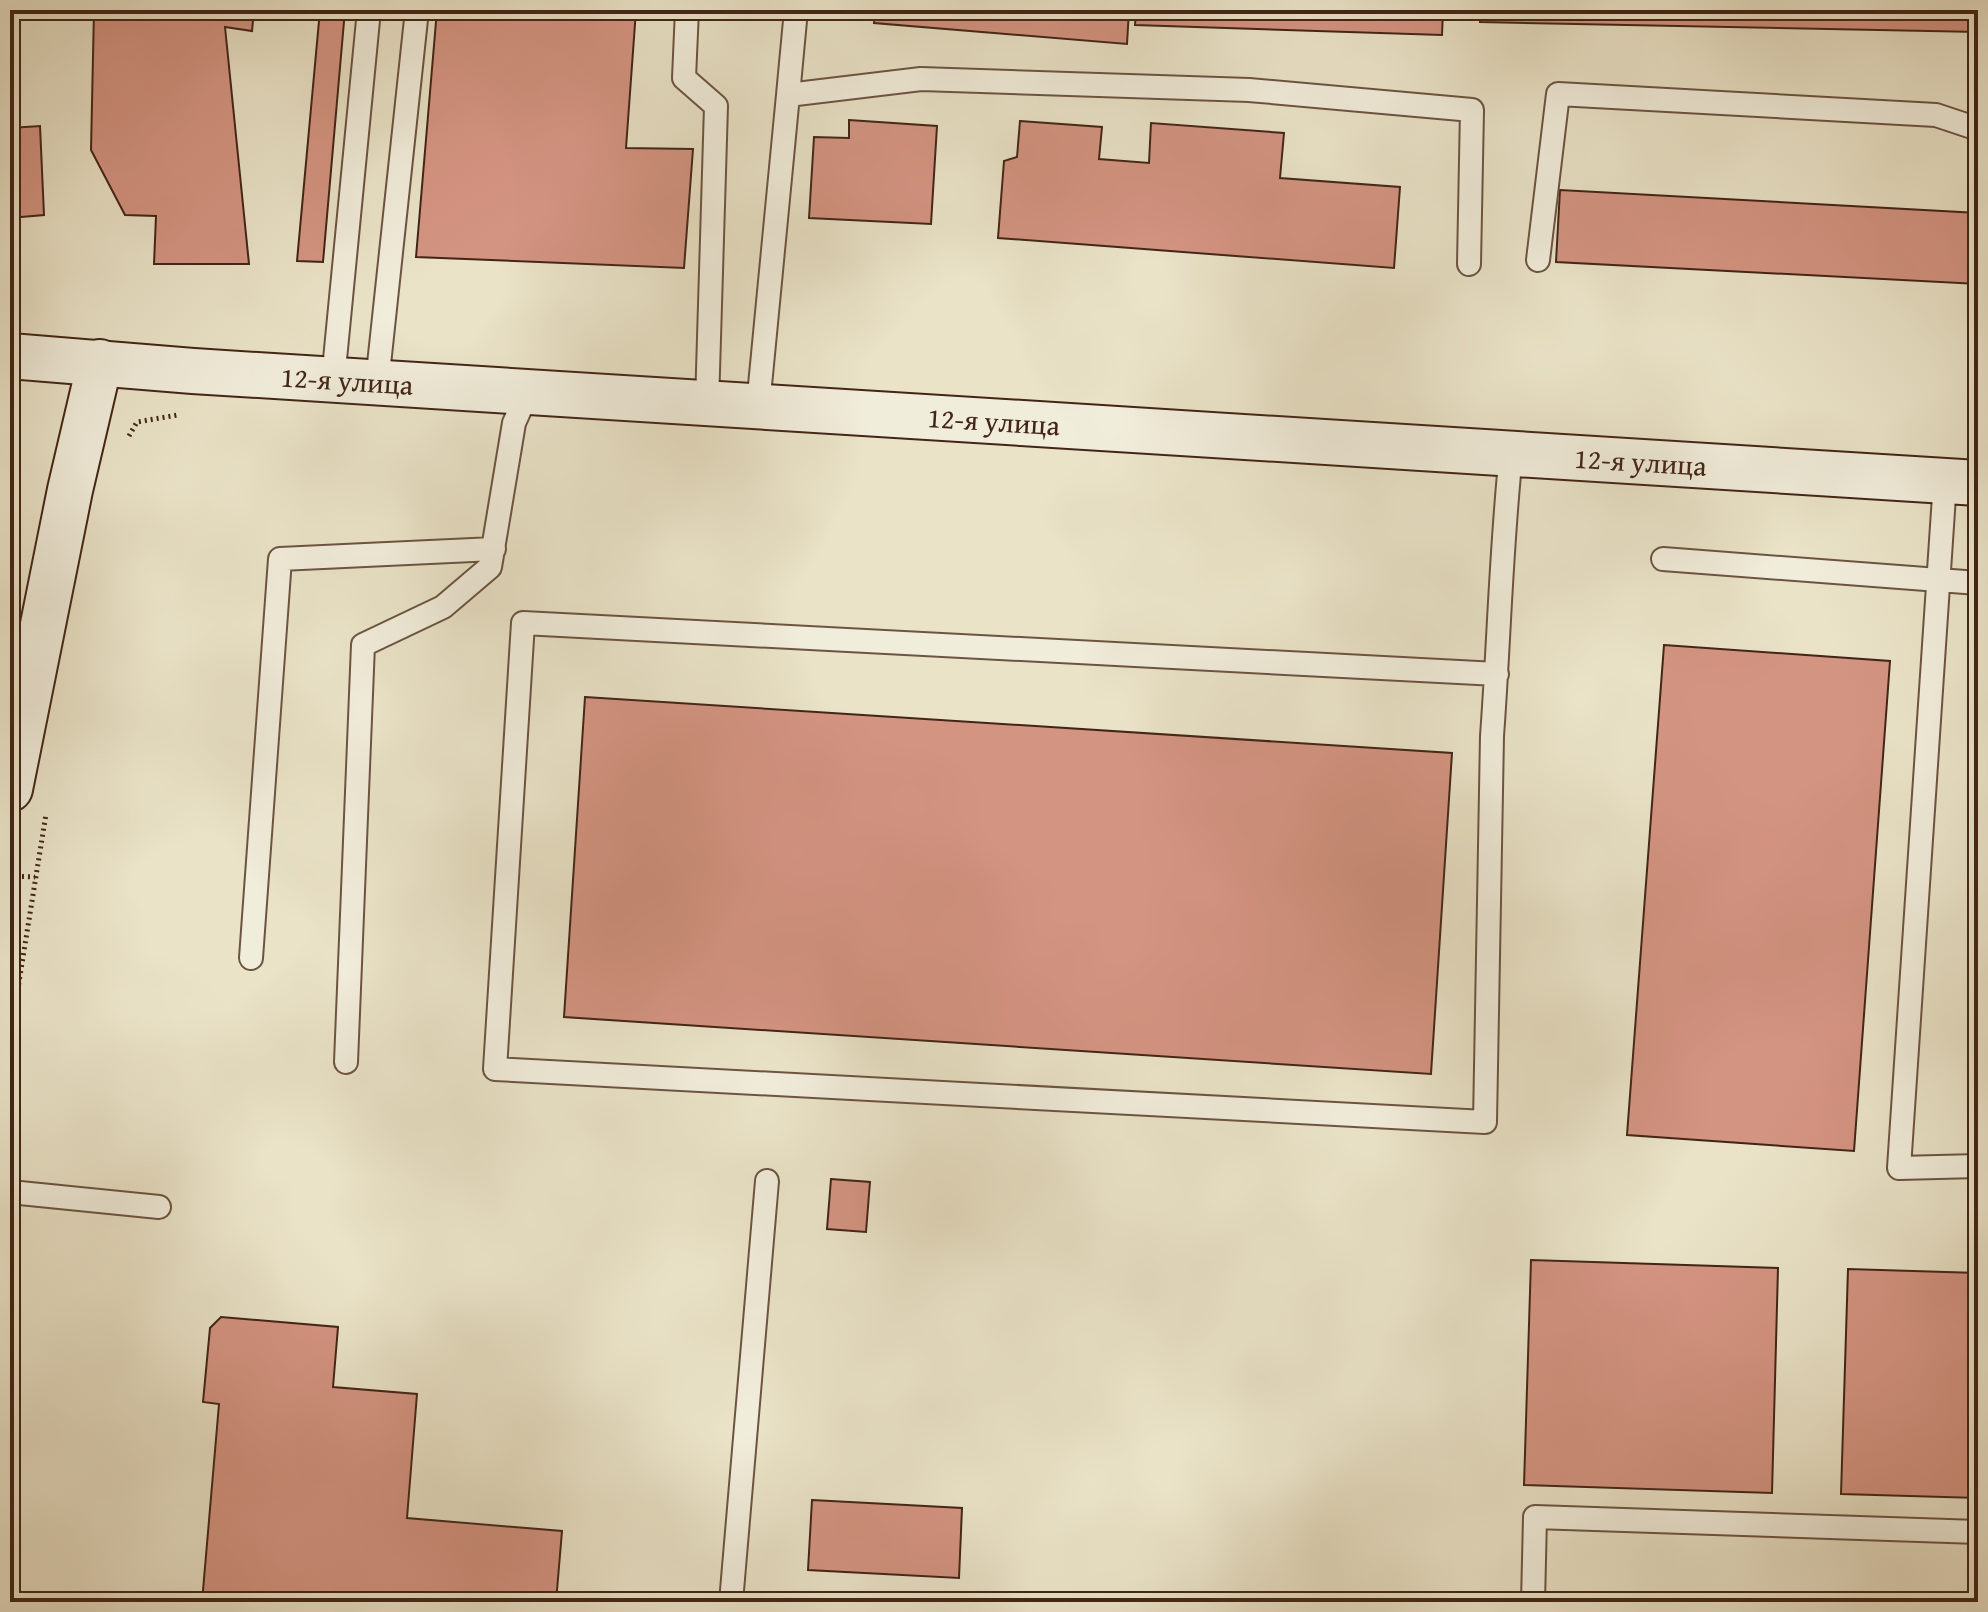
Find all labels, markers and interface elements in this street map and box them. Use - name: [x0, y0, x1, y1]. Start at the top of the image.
- street label: 12-я улица: [280, 356, 415, 405]
- street label: 12-я улица: [926, 396, 1062, 445]
- street label: 12-я улица: [1573, 437, 1709, 486]

